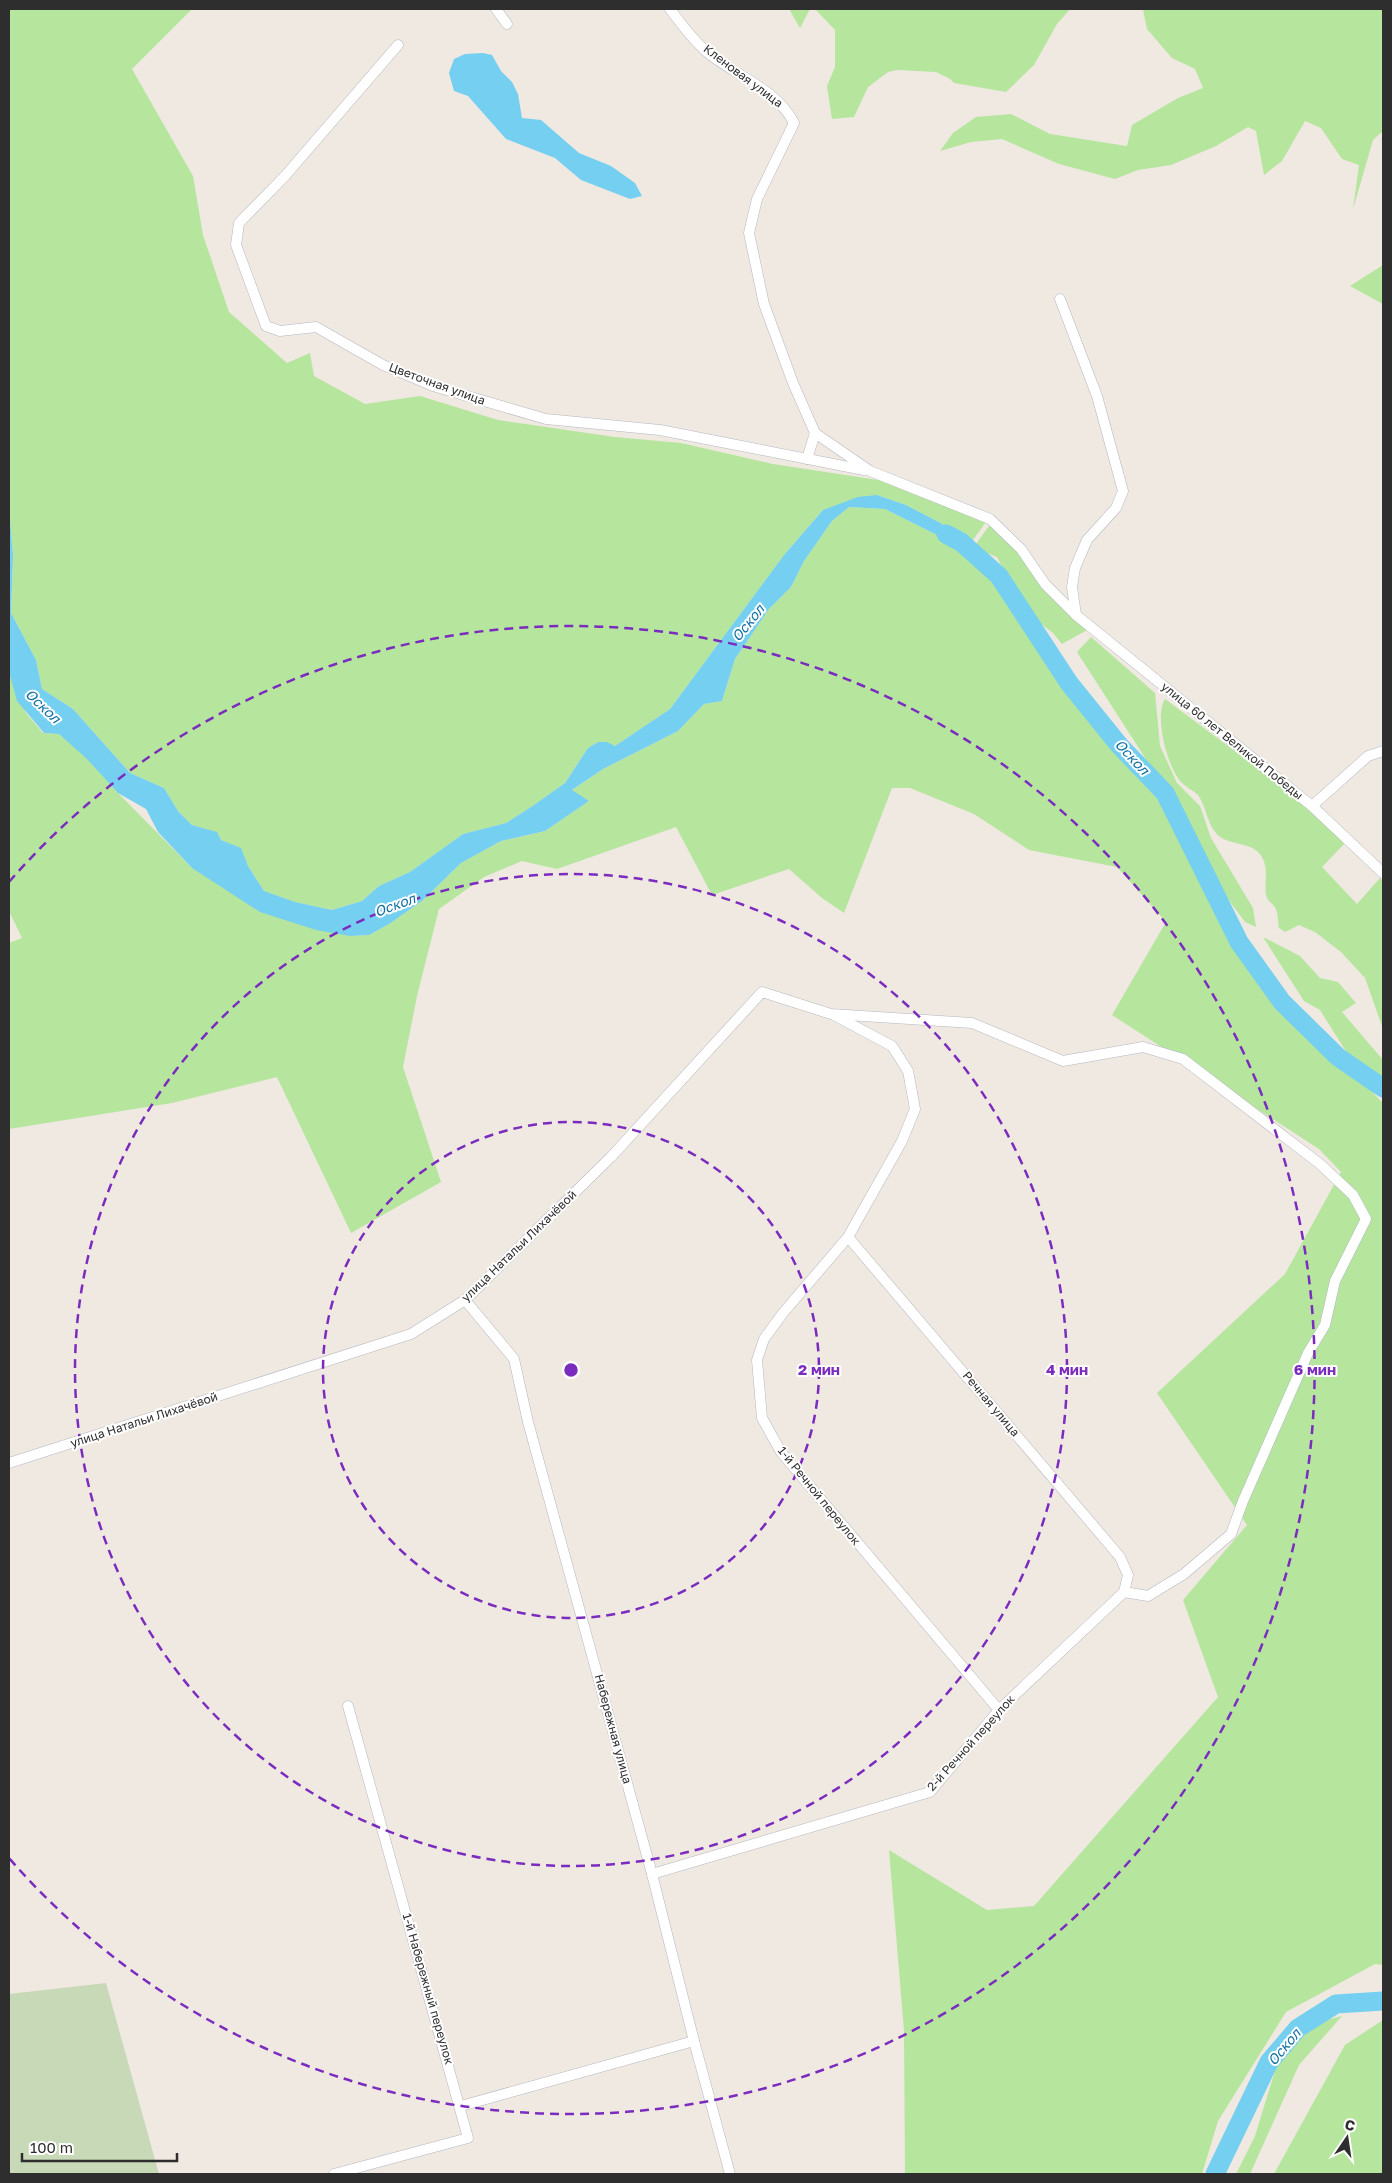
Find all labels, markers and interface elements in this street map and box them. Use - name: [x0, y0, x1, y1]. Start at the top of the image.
- street label: Кленовая улица: [701, 41, 786, 110]
- street label: Цветочная улица: [387, 359, 487, 408]
- water label: Оскол: [728, 600, 768, 644]
- street label: улица 60 лет Великой Победы: [1158, 679, 1306, 803]
- water label: Оскол: [22, 685, 65, 727]
- water label: Оскол: [1112, 735, 1154, 778]
- water label: Оскол: [372, 889, 418, 920]
- street label: улица Натальи Лихачёвой: [458, 1187, 579, 1305]
- text: 2 мин: [798, 1360, 840, 1378]
- text: 4 мин: [1046, 1360, 1088, 1378]
- text: 6 мин: [1294, 1360, 1336, 1378]
- centre of rings: [562, 1361, 580, 1379]
- street label: Речная улица: [960, 1368, 1023, 1439]
- street label: улица Натальи Лихачёвой: [68, 1389, 219, 1450]
- street label: 1-й Речной переулок: [775, 1443, 864, 1548]
- street label: Набережная улица: [592, 1672, 635, 1785]
- street label: 2-й Речной переулок: [924, 1692, 1018, 1794]
- street label: 1-й Набережный переулок: [400, 1911, 457, 2066]
- water label: Оскол: [1264, 2024, 1304, 2068]
- north arrow: [1322, 2113, 1372, 2163]
- text: С: [1343, 2115, 1357, 2134]
- scale bar: [22, 2130, 178, 2162]
- text: 100 m: [30, 2138, 73, 2156]

